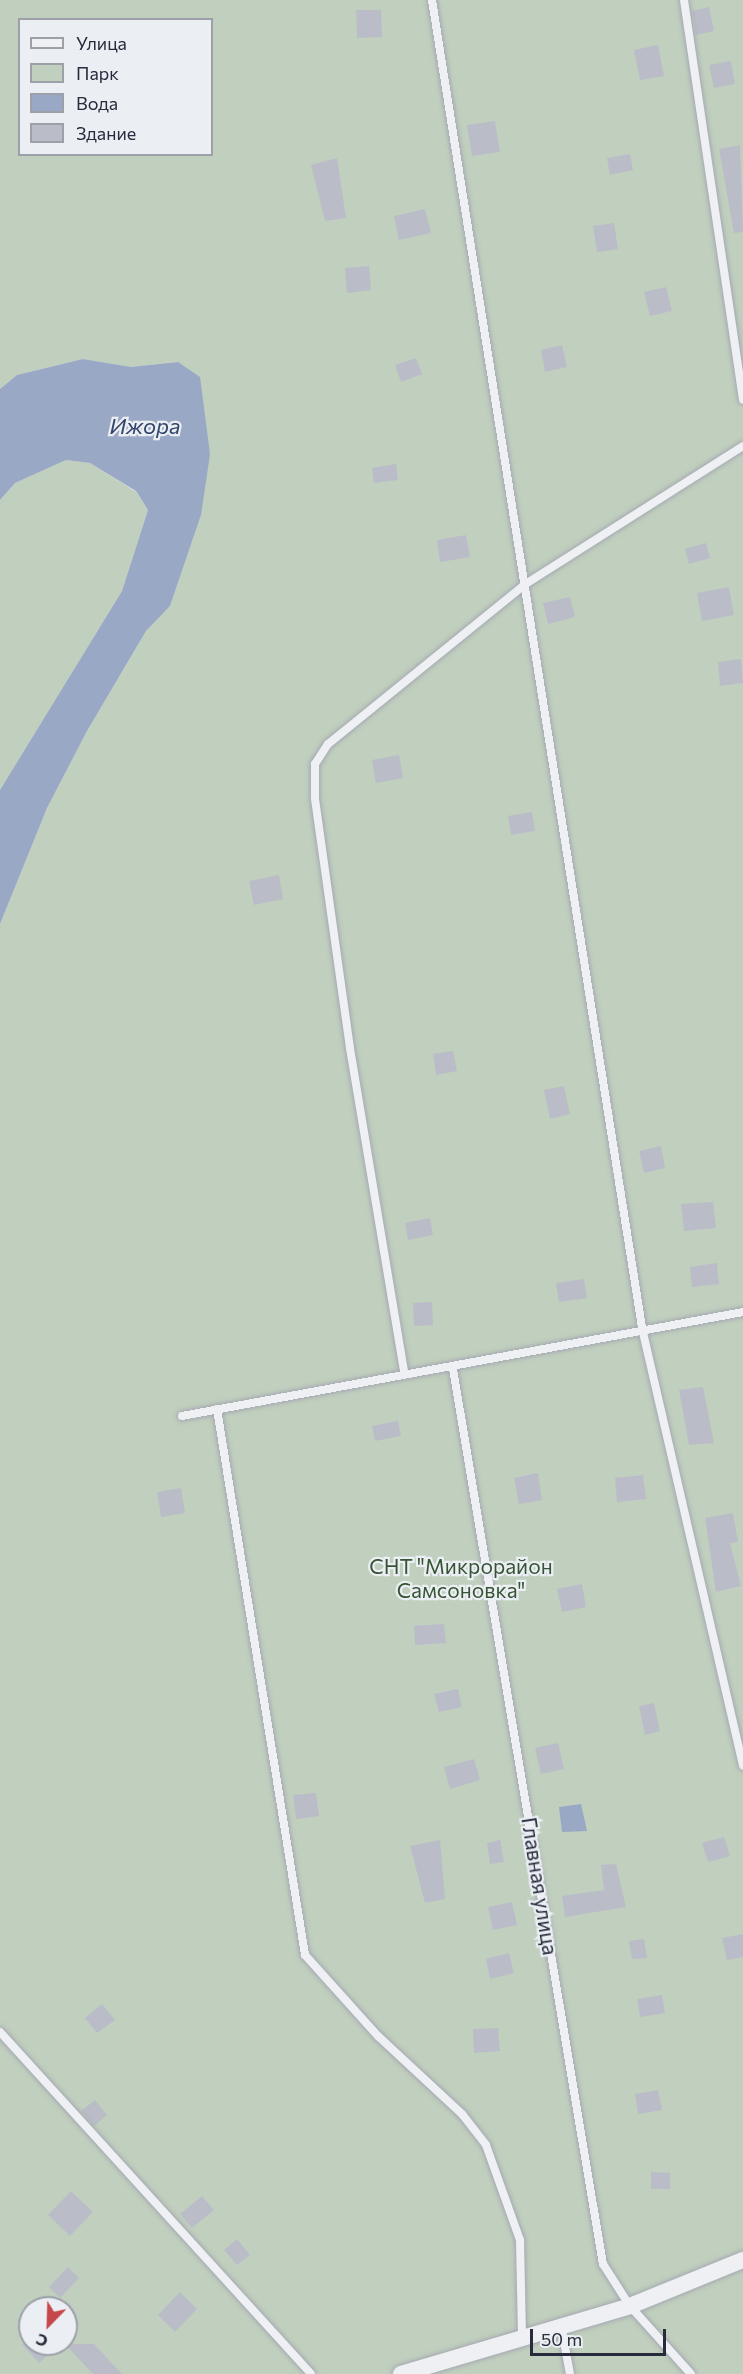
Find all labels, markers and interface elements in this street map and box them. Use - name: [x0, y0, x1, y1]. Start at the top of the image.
- legend: [18, 18, 213, 156]
- text: Улица: [76, 32, 127, 54]
- text: Парк: [76, 62, 119, 84]
- text: Вода: [76, 92, 118, 114]
- text: Здание: [76, 122, 136, 144]
- water label: Ижора: [110, 413, 180, 439]
- park label: СНТ "Микрорайон Самсоновка": [369, 1553, 553, 1603]
- street label: Главная улица: [517, 1815, 563, 1957]
- north arrow: [18, 2296, 78, 2356]
- scale bar: [533, 2317, 670, 2355]
- text: 50 m: [541, 2328, 582, 2350]
- text: С: [33, 2330, 50, 2352]

